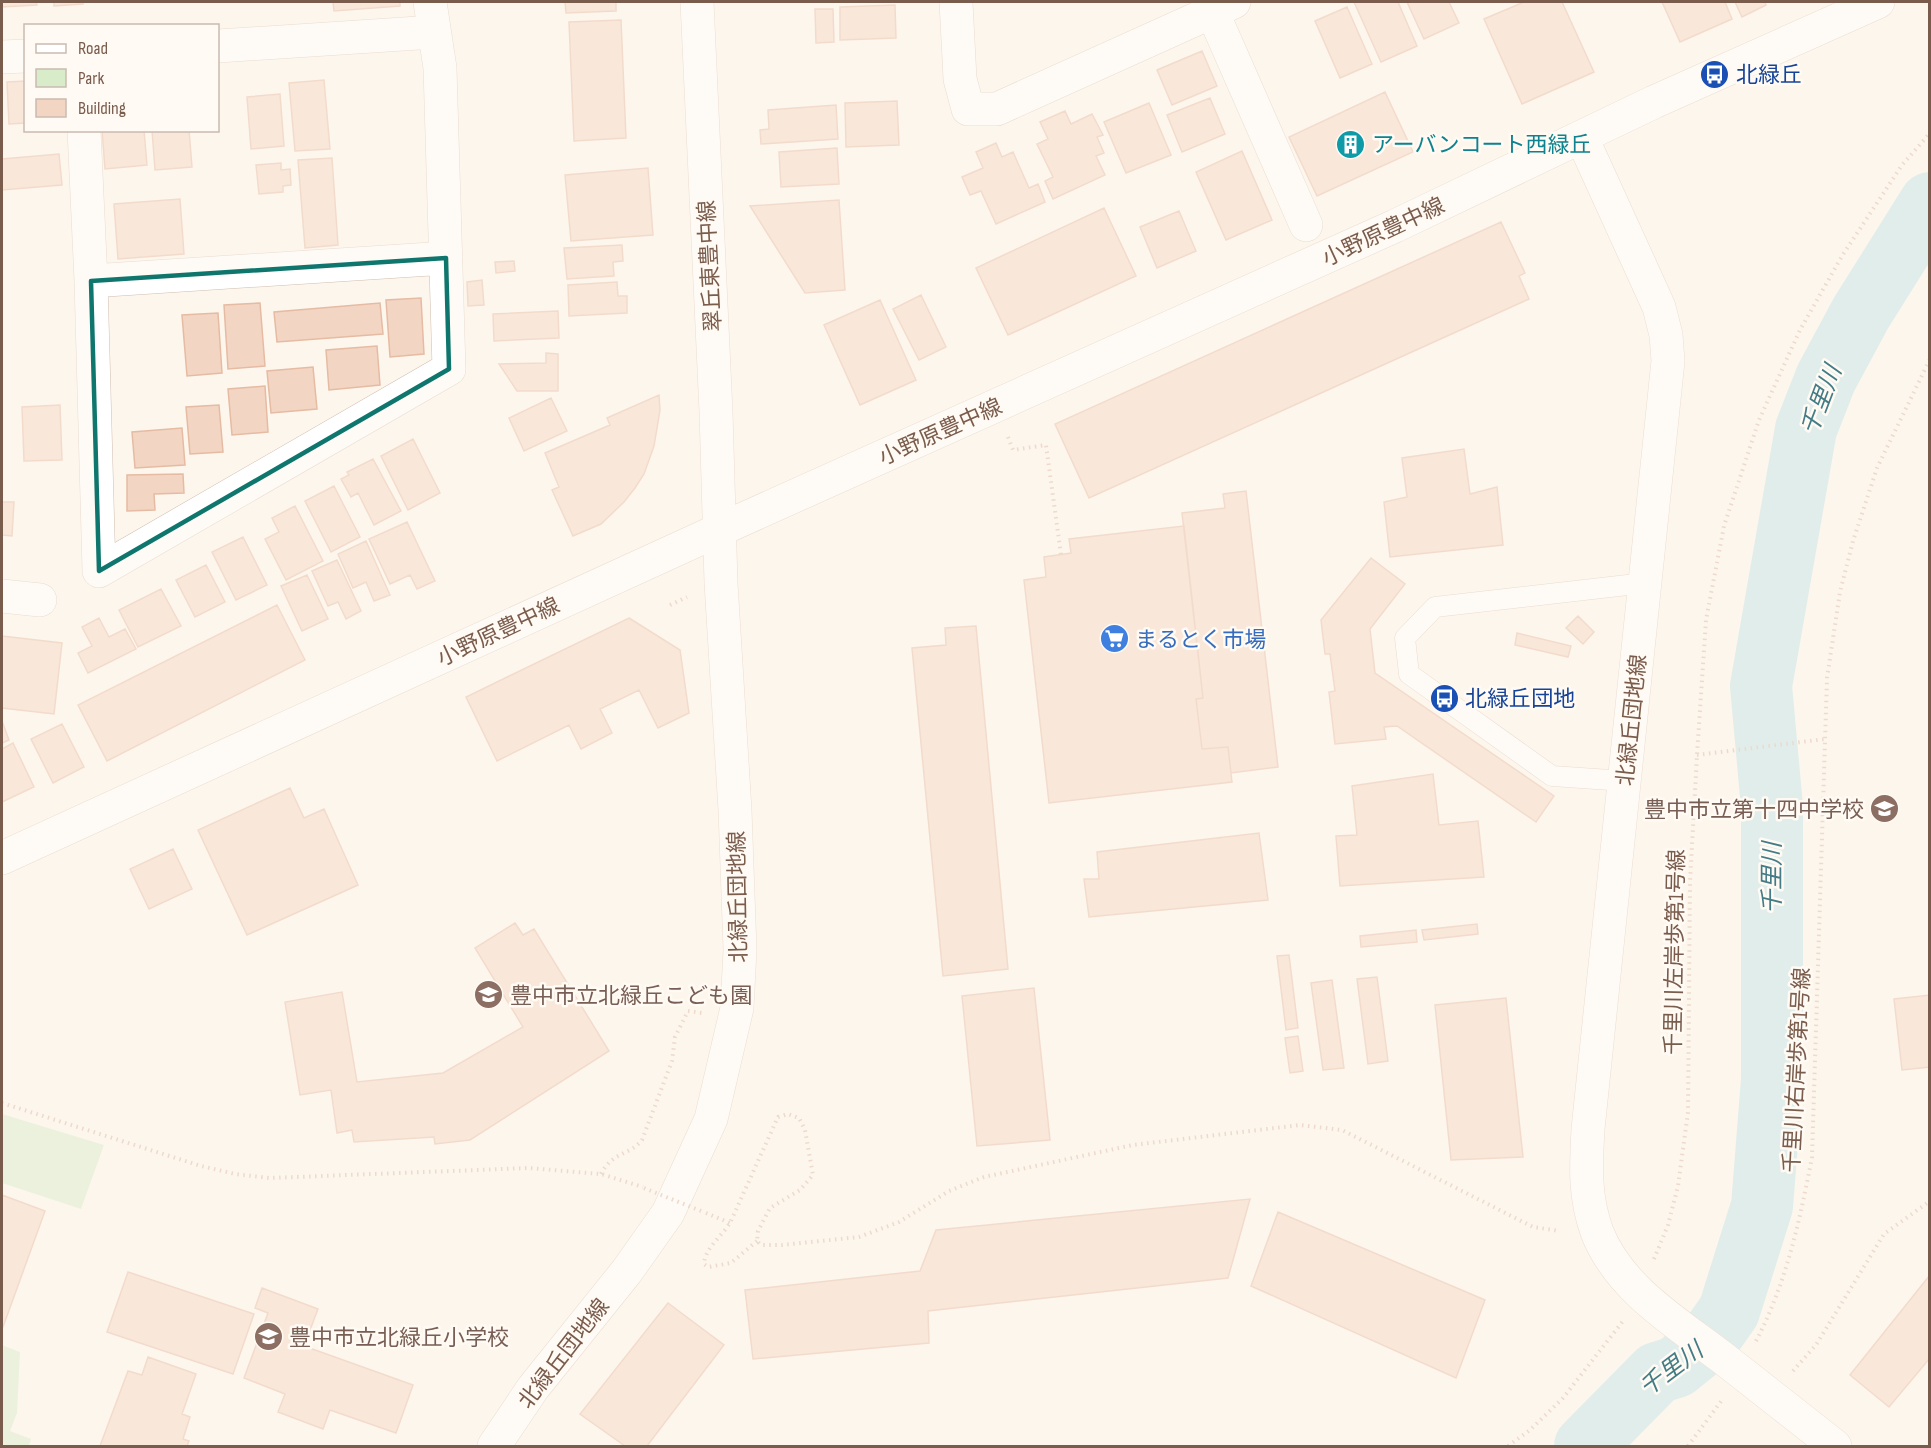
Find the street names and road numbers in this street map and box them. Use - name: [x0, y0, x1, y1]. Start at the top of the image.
- street label: 小野原豊中線: [1318, 192, 1449, 272]
- street label: 翠丘東豊中線: [694, 199, 727, 333]
- street label: 小野原豊中線: [875, 393, 1006, 472]
- street label: 小野原豊中線: [433, 592, 564, 672]
- street label: 北緑丘団地線: [1612, 653, 1653, 787]
- street label: 北緑丘団地線: [724, 831, 753, 963]
- street label: 千里川左岸歩第1号線: [1660, 849, 1691, 1055]
- street label: 千里川右岸歩第1号線: [1779, 967, 1816, 1173]
- street label: 北緑丘団地線: [513, 1294, 615, 1414]

